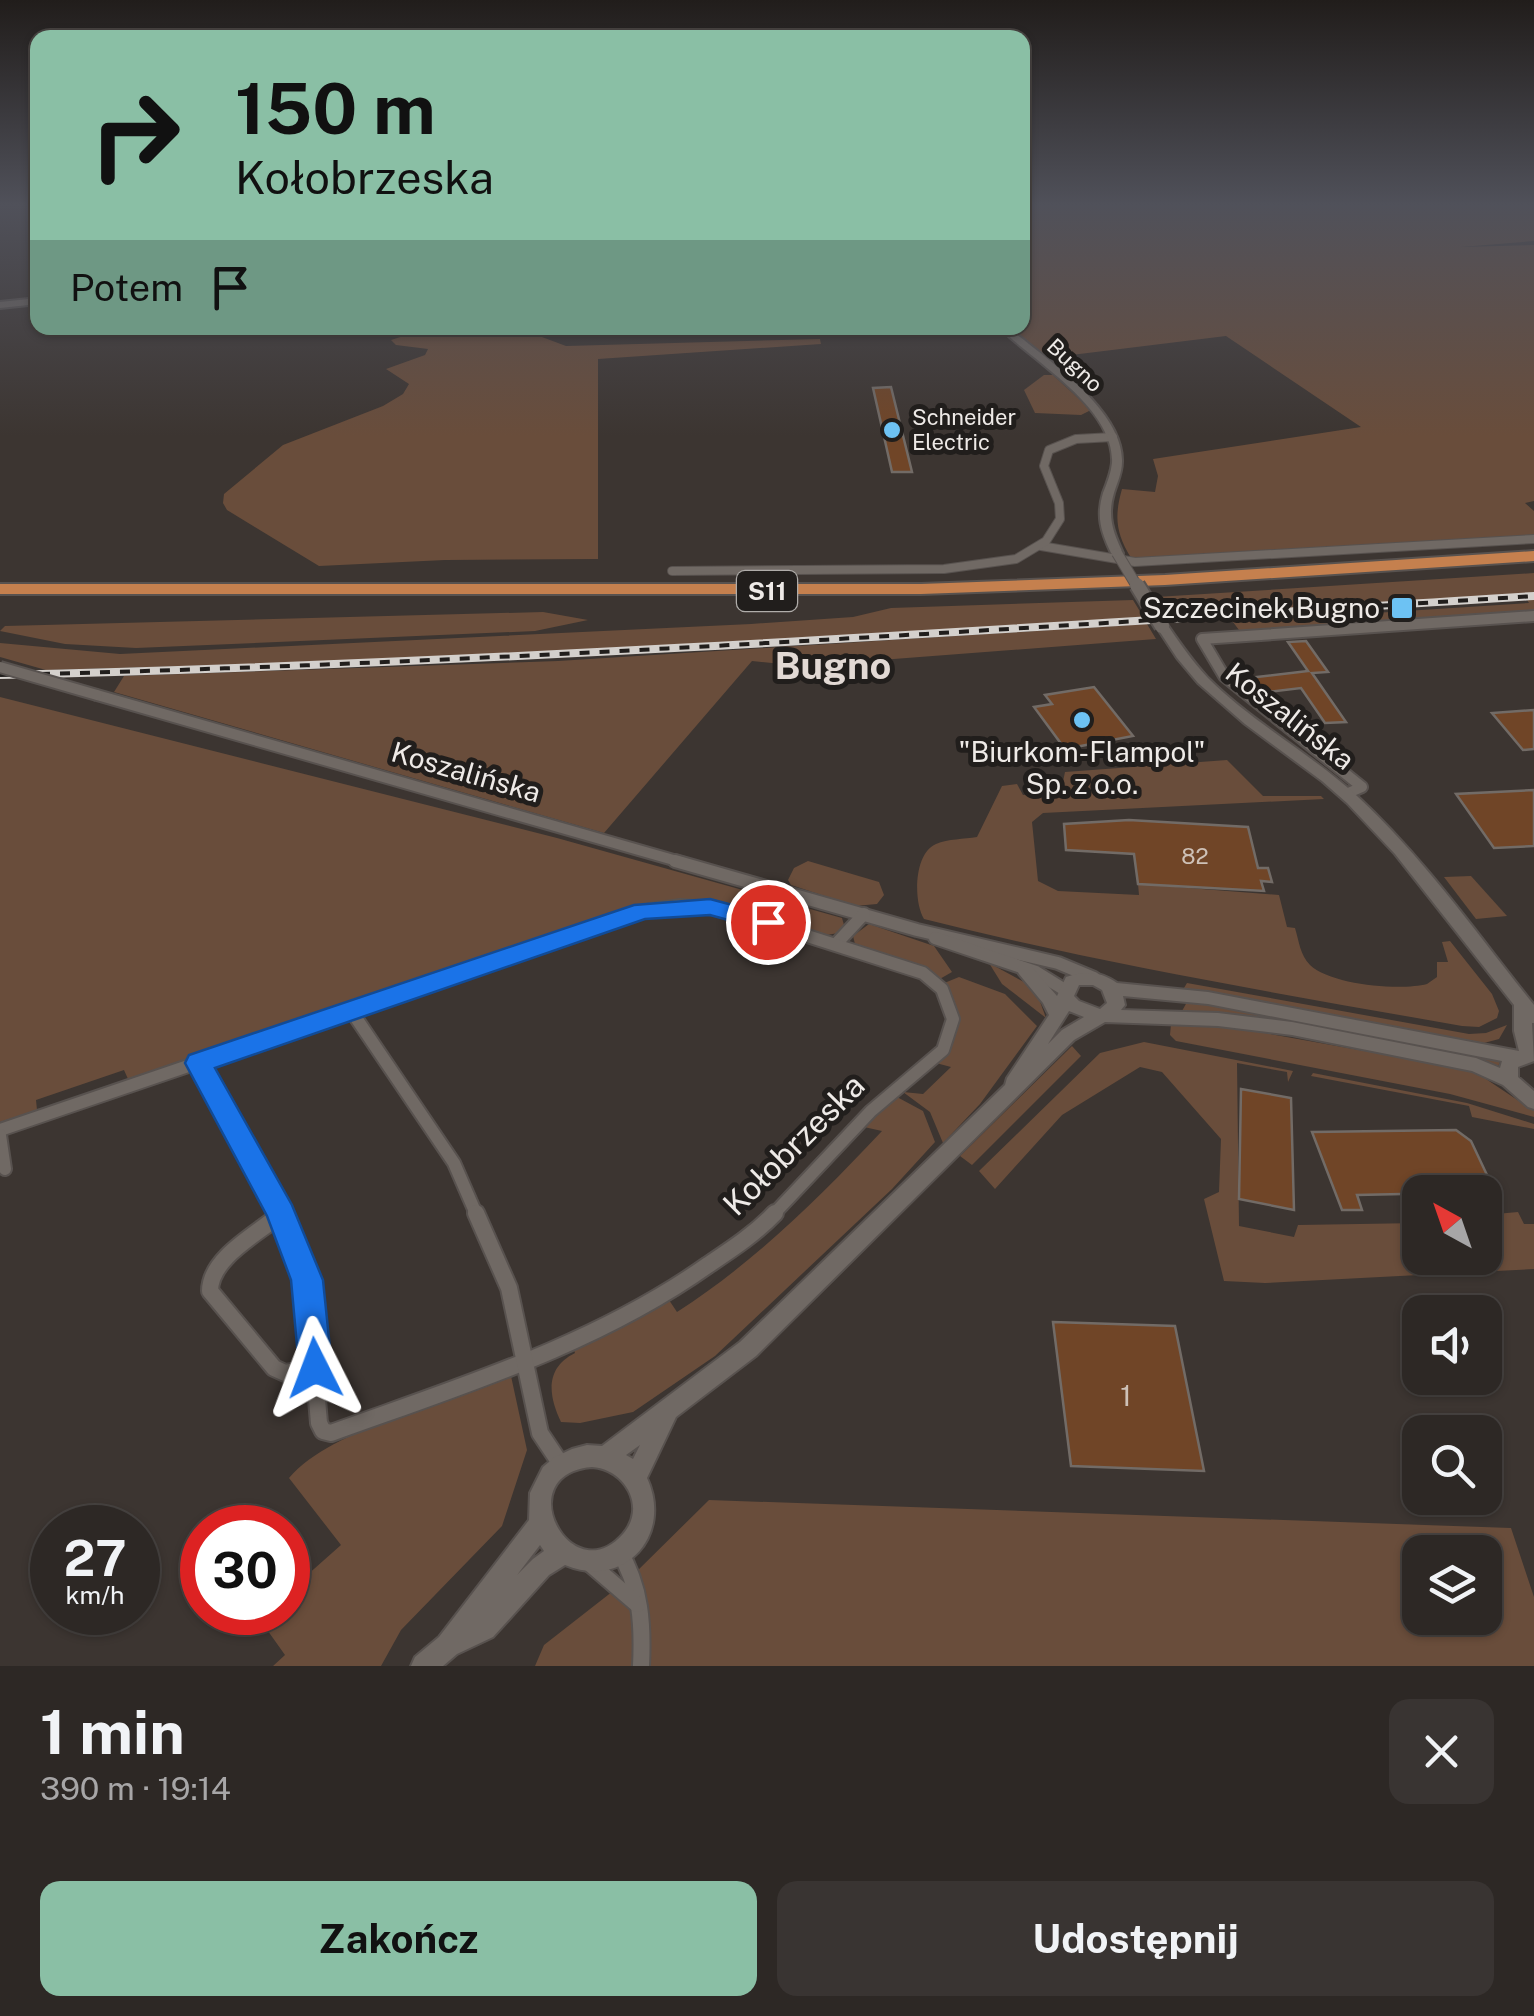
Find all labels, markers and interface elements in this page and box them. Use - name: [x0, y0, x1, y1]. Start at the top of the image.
- text: 150 m: [235, 67, 436, 150]
- icon: right: [70, 70, 200, 200]
- text: Kołobrzeska: [235, 151, 494, 204]
- icon: arrive: [203, 260, 258, 315]
- text: Potem: [70, 265, 183, 310]
- street label: Bugno: [1042, 333, 1108, 397]
- place label: Schneider Electric: [912, 404, 1016, 455]
- marker: Schneider Electric: [881, 419, 903, 441]
- road number: S11: [737, 571, 797, 611]
- place label: Szczecinek Bugno: [1143, 591, 1380, 624]
- marker: Szczecinek Bugno: [1389, 595, 1415, 621]
- district label: Bugno: [775, 643, 891, 688]
- street label: Koszalińska: [1220, 655, 1361, 776]
- marker: "Biurkom-Flampol" Sp. z o.o.: [1071, 709, 1093, 731]
- street label: Koszalińska: [388, 734, 545, 809]
- place label: "Biurkom-Flampol" Sp. z o.o.: [958, 735, 1206, 800]
- house number: 82: [1181, 843, 1209, 869]
- pin: [726, 880, 811, 965]
- icon: arrive: [741, 895, 796, 950]
- street label: Kołobrzeska: [715, 1066, 872, 1223]
- north arrow: [1402, 1175, 1502, 1275]
- map controls: [1402, 1175, 1502, 1635]
- button: sound: [1402, 1295, 1502, 1395]
- position arrow: [263, 1316, 367, 1420]
- house number: 1: [1120, 1379, 1132, 1412]
- button: search: [1402, 1415, 1502, 1515]
- speed limit sign: 30: [180, 1505, 310, 1635]
- text: 27: [63, 1528, 127, 1587]
- button: layers: [1402, 1535, 1502, 1635]
- text: km/h: [66, 1580, 124, 1610]
- text: 1 min: [40, 1697, 185, 1768]
- button: close: [1389, 1699, 1494, 1804]
- text: 390 m · 19:14: [40, 1770, 231, 1807]
- button: Zakończ: [40, 1881, 757, 1996]
- button: Udostępnij: [777, 1881, 1494, 1996]

